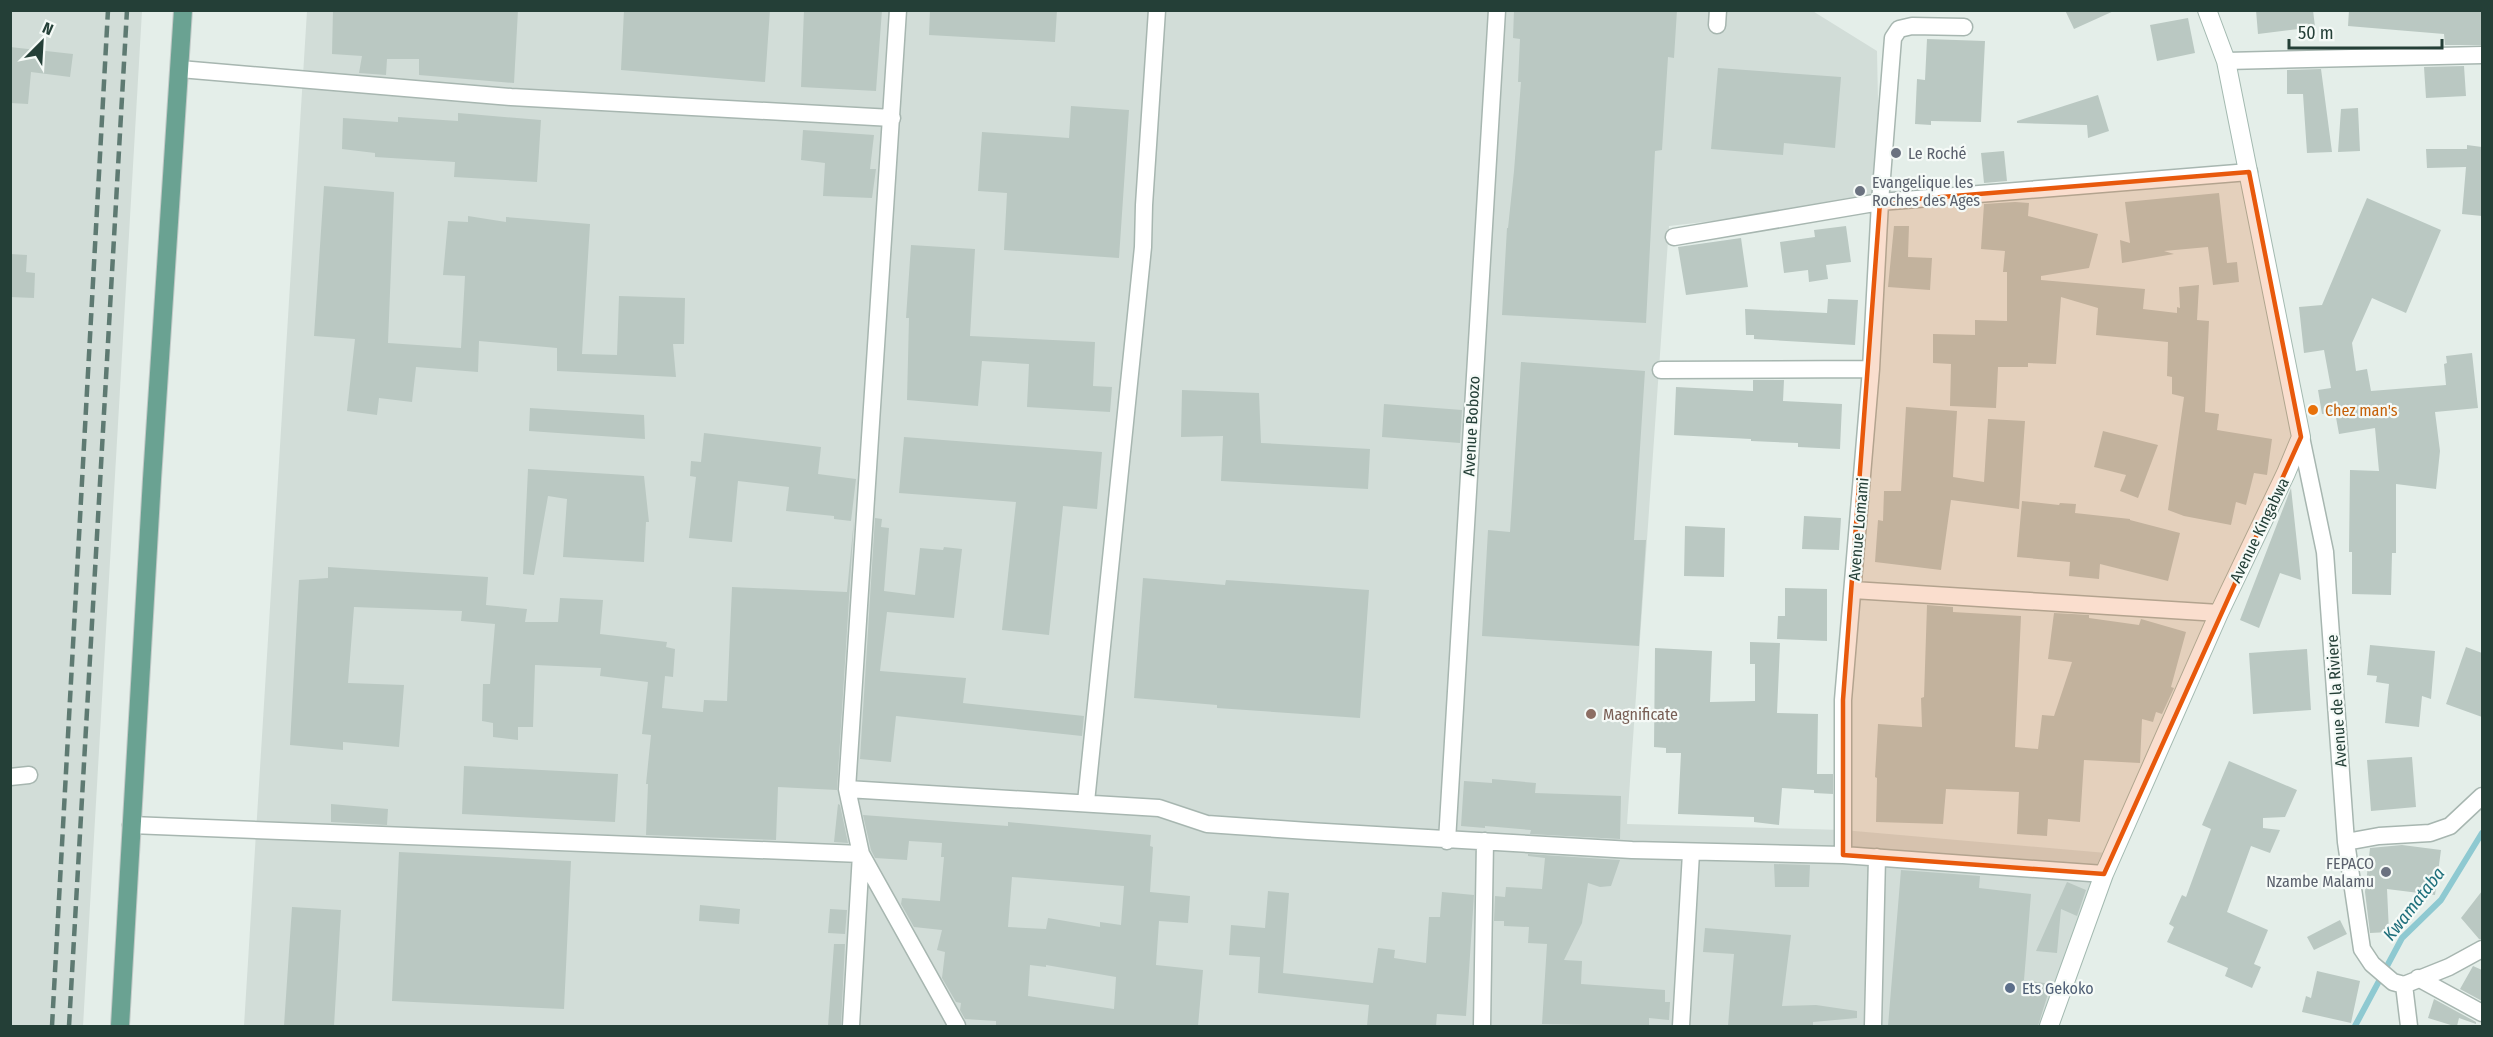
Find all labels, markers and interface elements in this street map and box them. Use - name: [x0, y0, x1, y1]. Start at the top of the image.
- north arrow: [12, 12, 72, 72]
- scale bar: [2289, 12, 2442, 50]
- text: N: [40, 18, 56, 39]
- text: 50 m: [2298, 22, 2334, 44]
- place label: Le Roché: [1908, 144, 1967, 163]
- marker: Le Roché: [1889, 146, 1903, 160]
- place label: Evangelique les Roches des Ages: [1872, 173, 1980, 210]
- marker: Evangelique les Roches des Ages: [1853, 184, 1867, 198]
- street label: Avenue Bobozo: [1459, 375, 1484, 477]
- place label: Chez man's: [2325, 401, 2398, 420]
- marker: Chez man's: [2306, 403, 2320, 417]
- street label: Avenue Kingabwa: [2226, 474, 2293, 586]
- street label: Avenue Lomami: [1845, 477, 1872, 581]
- street label: Avenue de la Riviere: [2322, 634, 2351, 768]
- place label: Magnificate: [1603, 705, 1678, 724]
- marker: Magnificate: [1584, 707, 1598, 721]
- place label: FEPACO Nzambe Malamu: [2266, 854, 2374, 891]
- water label: Kwamataba: [2378, 863, 2450, 945]
- marker: FEPACO Nzambe Malamu: [2379, 865, 2393, 879]
- place label: Ets Gekoko: [2022, 979, 2094, 998]
- marker: Ets Gekoko: [2003, 981, 2017, 995]

